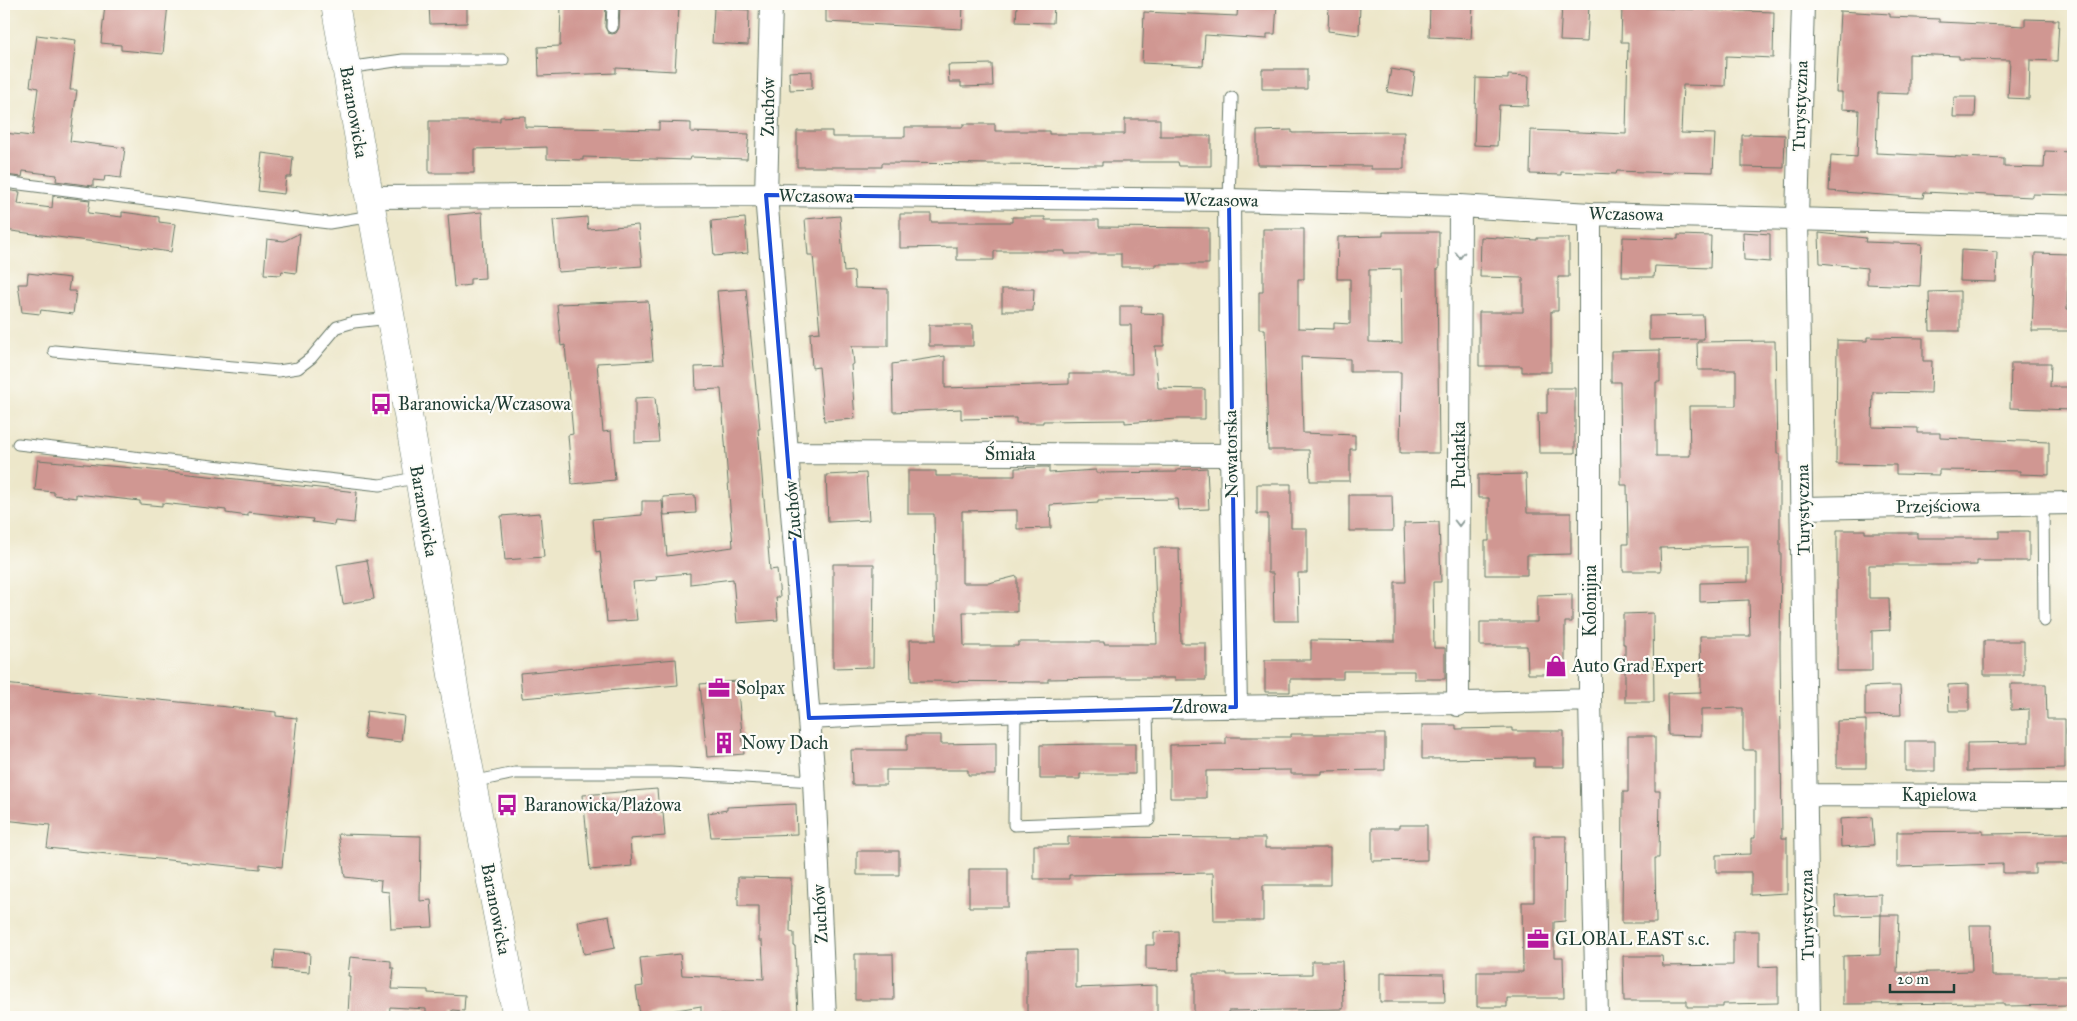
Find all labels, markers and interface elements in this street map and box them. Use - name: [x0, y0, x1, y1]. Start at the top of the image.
- street label: Turystyczna: [1787, 60, 1813, 152]
- street label: Baranowicka: [335, 64, 373, 160]
- street label: Zuchów: [756, 77, 780, 137]
- street label: Wczasowa: [778, 184, 854, 208]
- street label: Wczasowa: [1183, 188, 1259, 212]
- street label: Wczasowa: [1588, 202, 1664, 226]
- one-way arrow: [1455, 252, 1465, 259]
- bus stop icon: Baranowicka/Wczasowa: [368, 391, 394, 417]
- place label: Baranowicka/Wczasowa: [398, 393, 571, 415]
- street label: Nowatorska: [1219, 409, 1243, 498]
- street label: Puchatka: [1448, 421, 1470, 489]
- street label: Śmiała: [985, 441, 1036, 465]
- street label: Baranowicka: [405, 463, 443, 559]
- street label: Turystyczna: [1791, 464, 1815, 556]
- street label: Zuchów: [779, 479, 807, 540]
- street label: Przejściowa: [1895, 494, 1981, 518]
- one-way arrow: [1454, 519, 1464, 527]
- street label: Kolonijna: [1579, 565, 1601, 637]
- shop icon: Auto Grad Expert: [1543, 653, 1569, 679]
- place label: Auto Grad Expert: [1571, 655, 1705, 677]
- office icon: Solpax: [706, 675, 732, 701]
- place label: Solpax: [736, 677, 785, 699]
- street label: Zdrowa: [1172, 696, 1228, 718]
- building icon: Nowy Dach: [711, 730, 737, 756]
- place label: Nowy Dach: [741, 732, 829, 754]
- street label: Kąpielowa: [1901, 784, 1977, 806]
- bus stop icon: Baranowicka/Plażowa: [494, 792, 520, 818]
- place label: Baranowicka/Plażowa: [524, 794, 682, 816]
- street label: Baranowicka: [476, 861, 516, 957]
- street label: Turystyczna: [1795, 869, 1819, 961]
- street label: Zuchów: [807, 884, 833, 944]
- office icon: GLOBAL EAST s.c.: [1525, 926, 1551, 952]
- place label: GLOBAL EAST s.c.: [1555, 928, 1709, 950]
- scale bar: [1890, 961, 1953, 993]
- text: 20 m: [1897, 970, 1929, 988]

